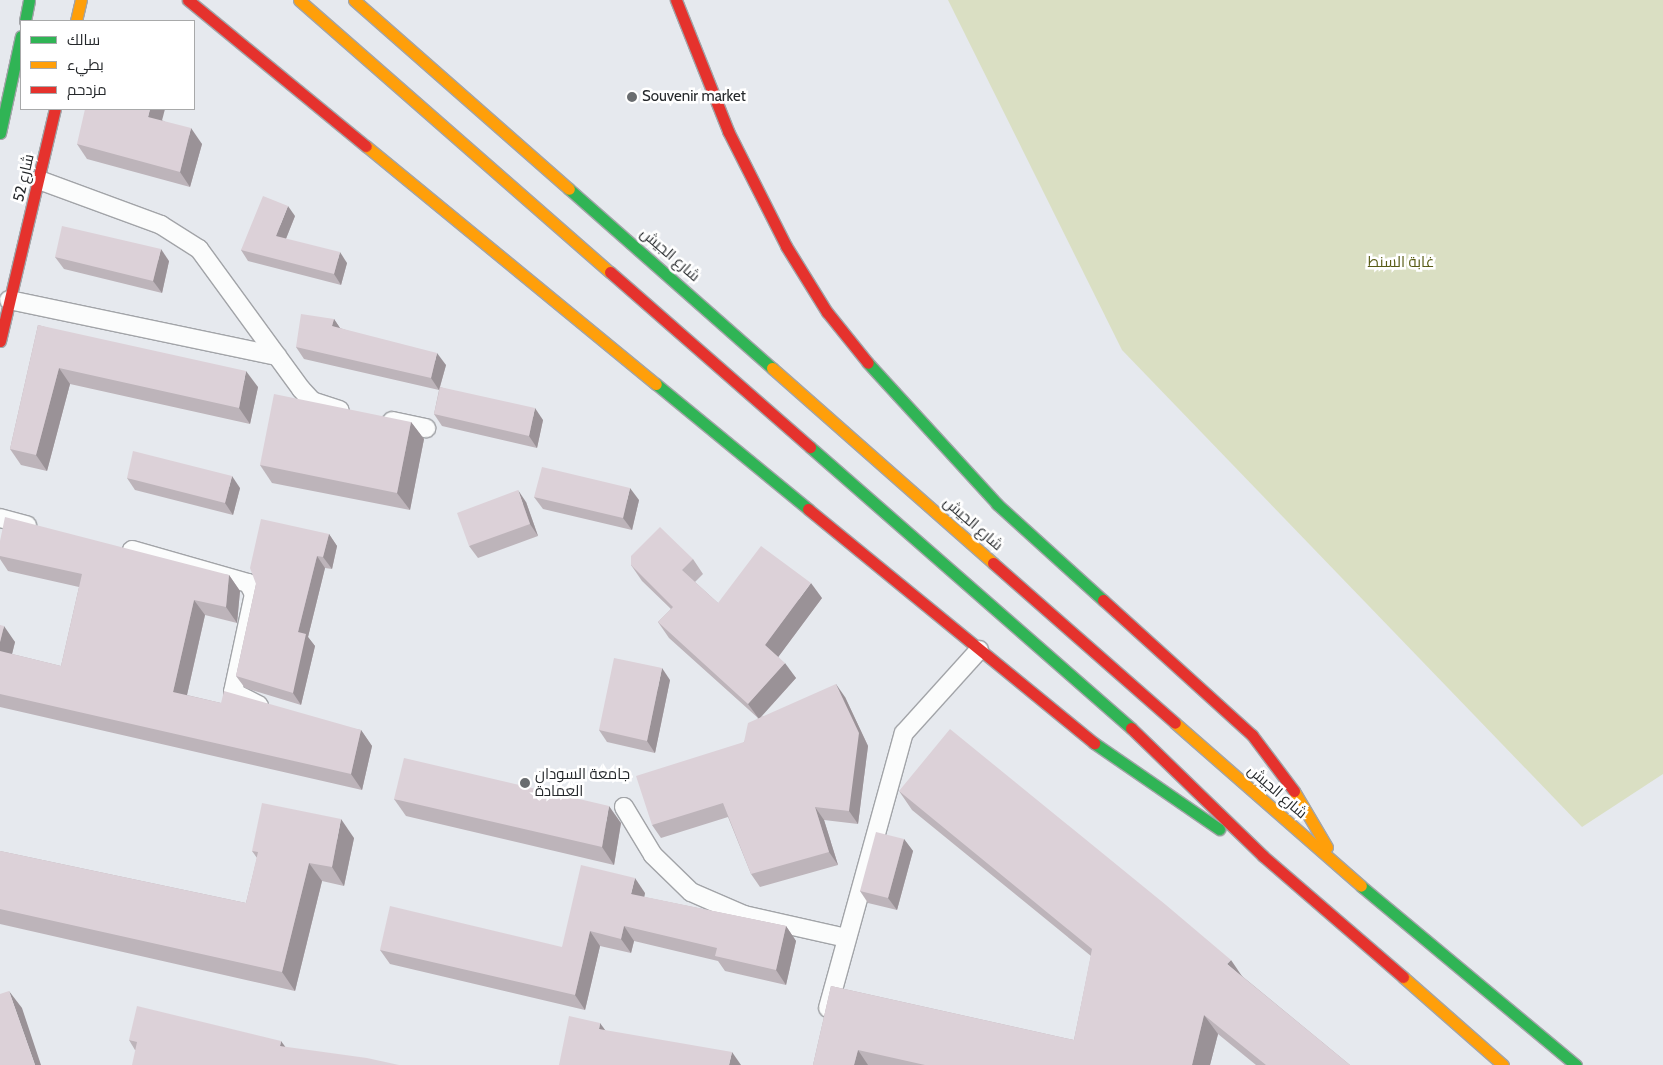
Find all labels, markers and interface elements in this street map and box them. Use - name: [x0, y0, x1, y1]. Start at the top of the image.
- legend: [20, 20, 195, 110]
- text: سالك: [67, 31, 100, 49]
- text: بطيء: [67, 56, 104, 74]
- text: مزدحم: [67, 81, 107, 99]
- place label: Souvenir market: [642, 88, 746, 106]
- marker: Souvenir market: [626, 91, 638, 103]
- street label: شارع 52: [10, 152, 38, 204]
- street label: شارع الجيش: [637, 224, 703, 286]
- park label: غابة السنط: [1368, 254, 1434, 272]
- street label: شارع الجيش: [940, 493, 1006, 555]
- street label: شارع الجيش: [1244, 761, 1310, 823]
- place label: جامعة السودان العمادة: [535, 765, 630, 800]
- marker: جامعة السودان العمادة: [519, 777, 531, 789]

